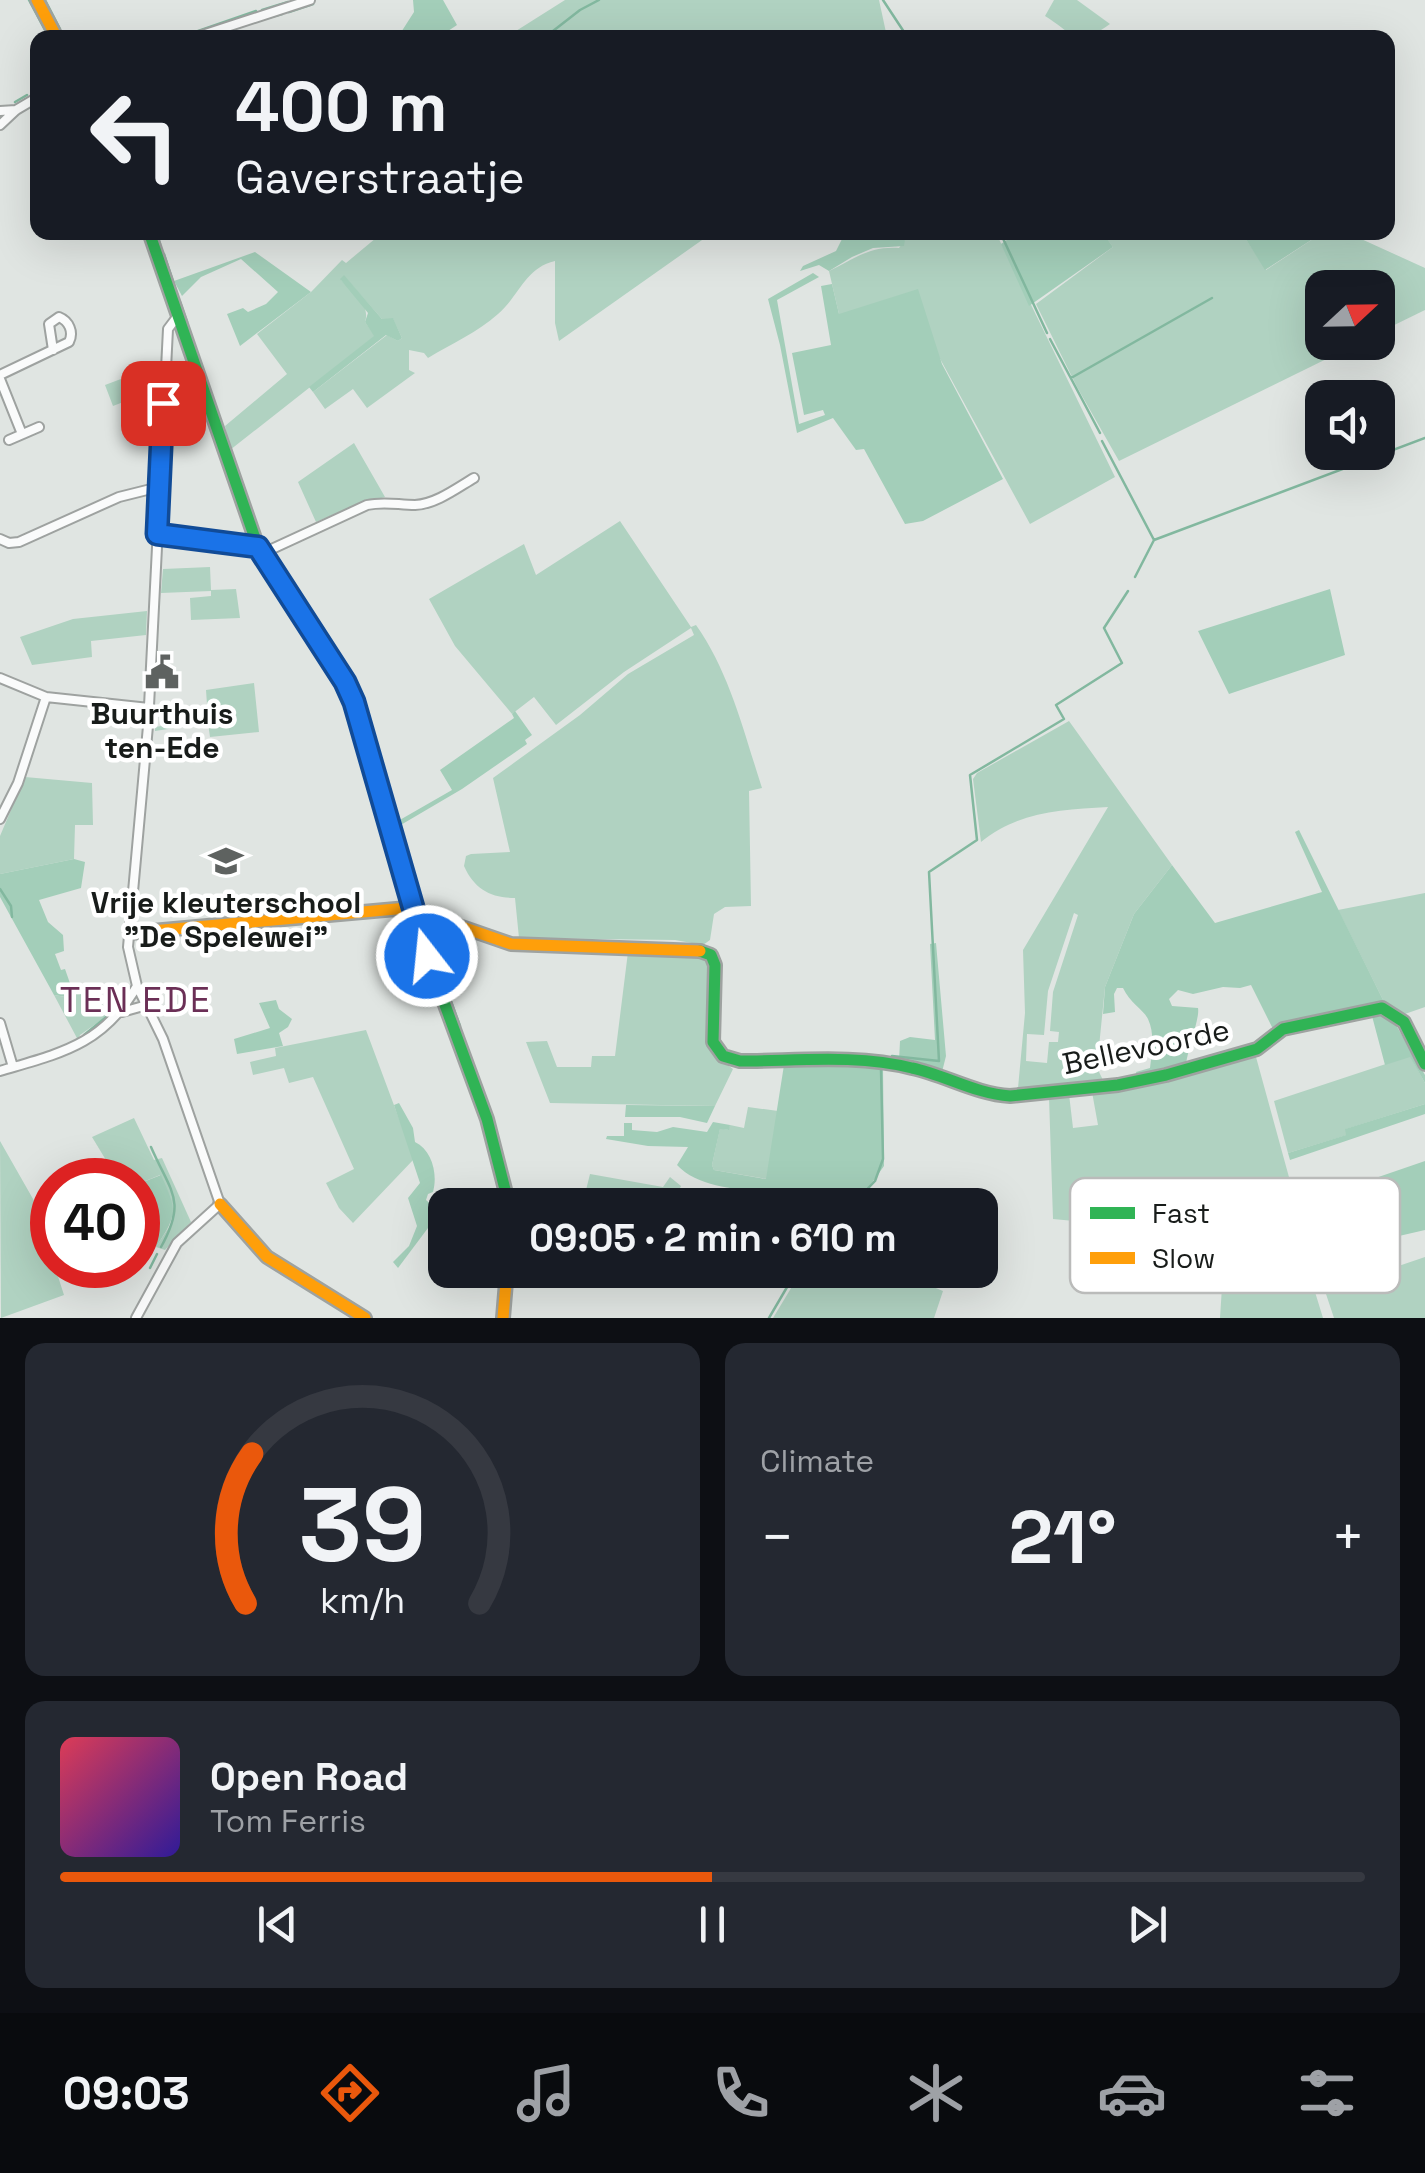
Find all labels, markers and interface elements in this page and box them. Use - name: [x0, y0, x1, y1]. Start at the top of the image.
- text: 400 m: [235, 62, 448, 151]
- icon: left: [70, 70, 200, 200]
- text: Gaverstraatje: [235, 149, 525, 206]
- north arrow: [1305, 270, 1395, 360]
- map controls: [1305, 270, 1395, 470]
- pin: [121, 361, 206, 446]
- icon: arrive: [136, 376, 191, 431]
- button: sound: [1305, 380, 1395, 470]
- public building icon: Buurthuis ten-Ede: [143, 653, 181, 691]
- place label: Buurthuis ten-Ede: [91, 694, 233, 767]
- school or university icon: Vrije kleuterschool "De Spelewei": [207, 842, 245, 880]
- place label: Vrije kleuterschool "De Spelewei": [91, 883, 361, 956]
- position arrow: [375, 904, 479, 1008]
- district label: TEN EDE: [60, 978, 212, 1022]
- street label: Bellevoorde: [1059, 1010, 1233, 1083]
- speed limit sign: 40: [30, 1158, 160, 1288]
- legend: [1070, 1178, 1400, 1293]
- text: Fast: [1152, 1195, 1210, 1231]
- text: 09:05 · 2 min · 610 m: [529, 1214, 897, 1262]
- text: Slow: [1152, 1240, 1215, 1276]
- text: Climate: [760, 1441, 874, 1481]
- text: 39: [299, 1459, 426, 1591]
- text: 21°: [1008, 1489, 1117, 1585]
- text: −: [760, 1502, 794, 1572]
- text: +: [1331, 1502, 1365, 1572]
- text: km/h: [320, 1578, 405, 1623]
- text: Open Road: [210, 1753, 408, 1801]
- text: Tom Ferris: [210, 1801, 366, 1841]
- icon: previous: [250, 1897, 305, 1952]
- icon: pause: [685, 1897, 740, 1952]
- icon: next: [1120, 1897, 1175, 1952]
- icon: directions: [315, 2058, 385, 2128]
- icon: music: [511, 2058, 581, 2128]
- icon: phone: [706, 2058, 776, 2128]
- icon: climate: [901, 2058, 971, 2128]
- icon: car: [1097, 2058, 1167, 2128]
- icon: filters: [1292, 2058, 1362, 2128]
- text: 09:03: [63, 2065, 190, 2122]

